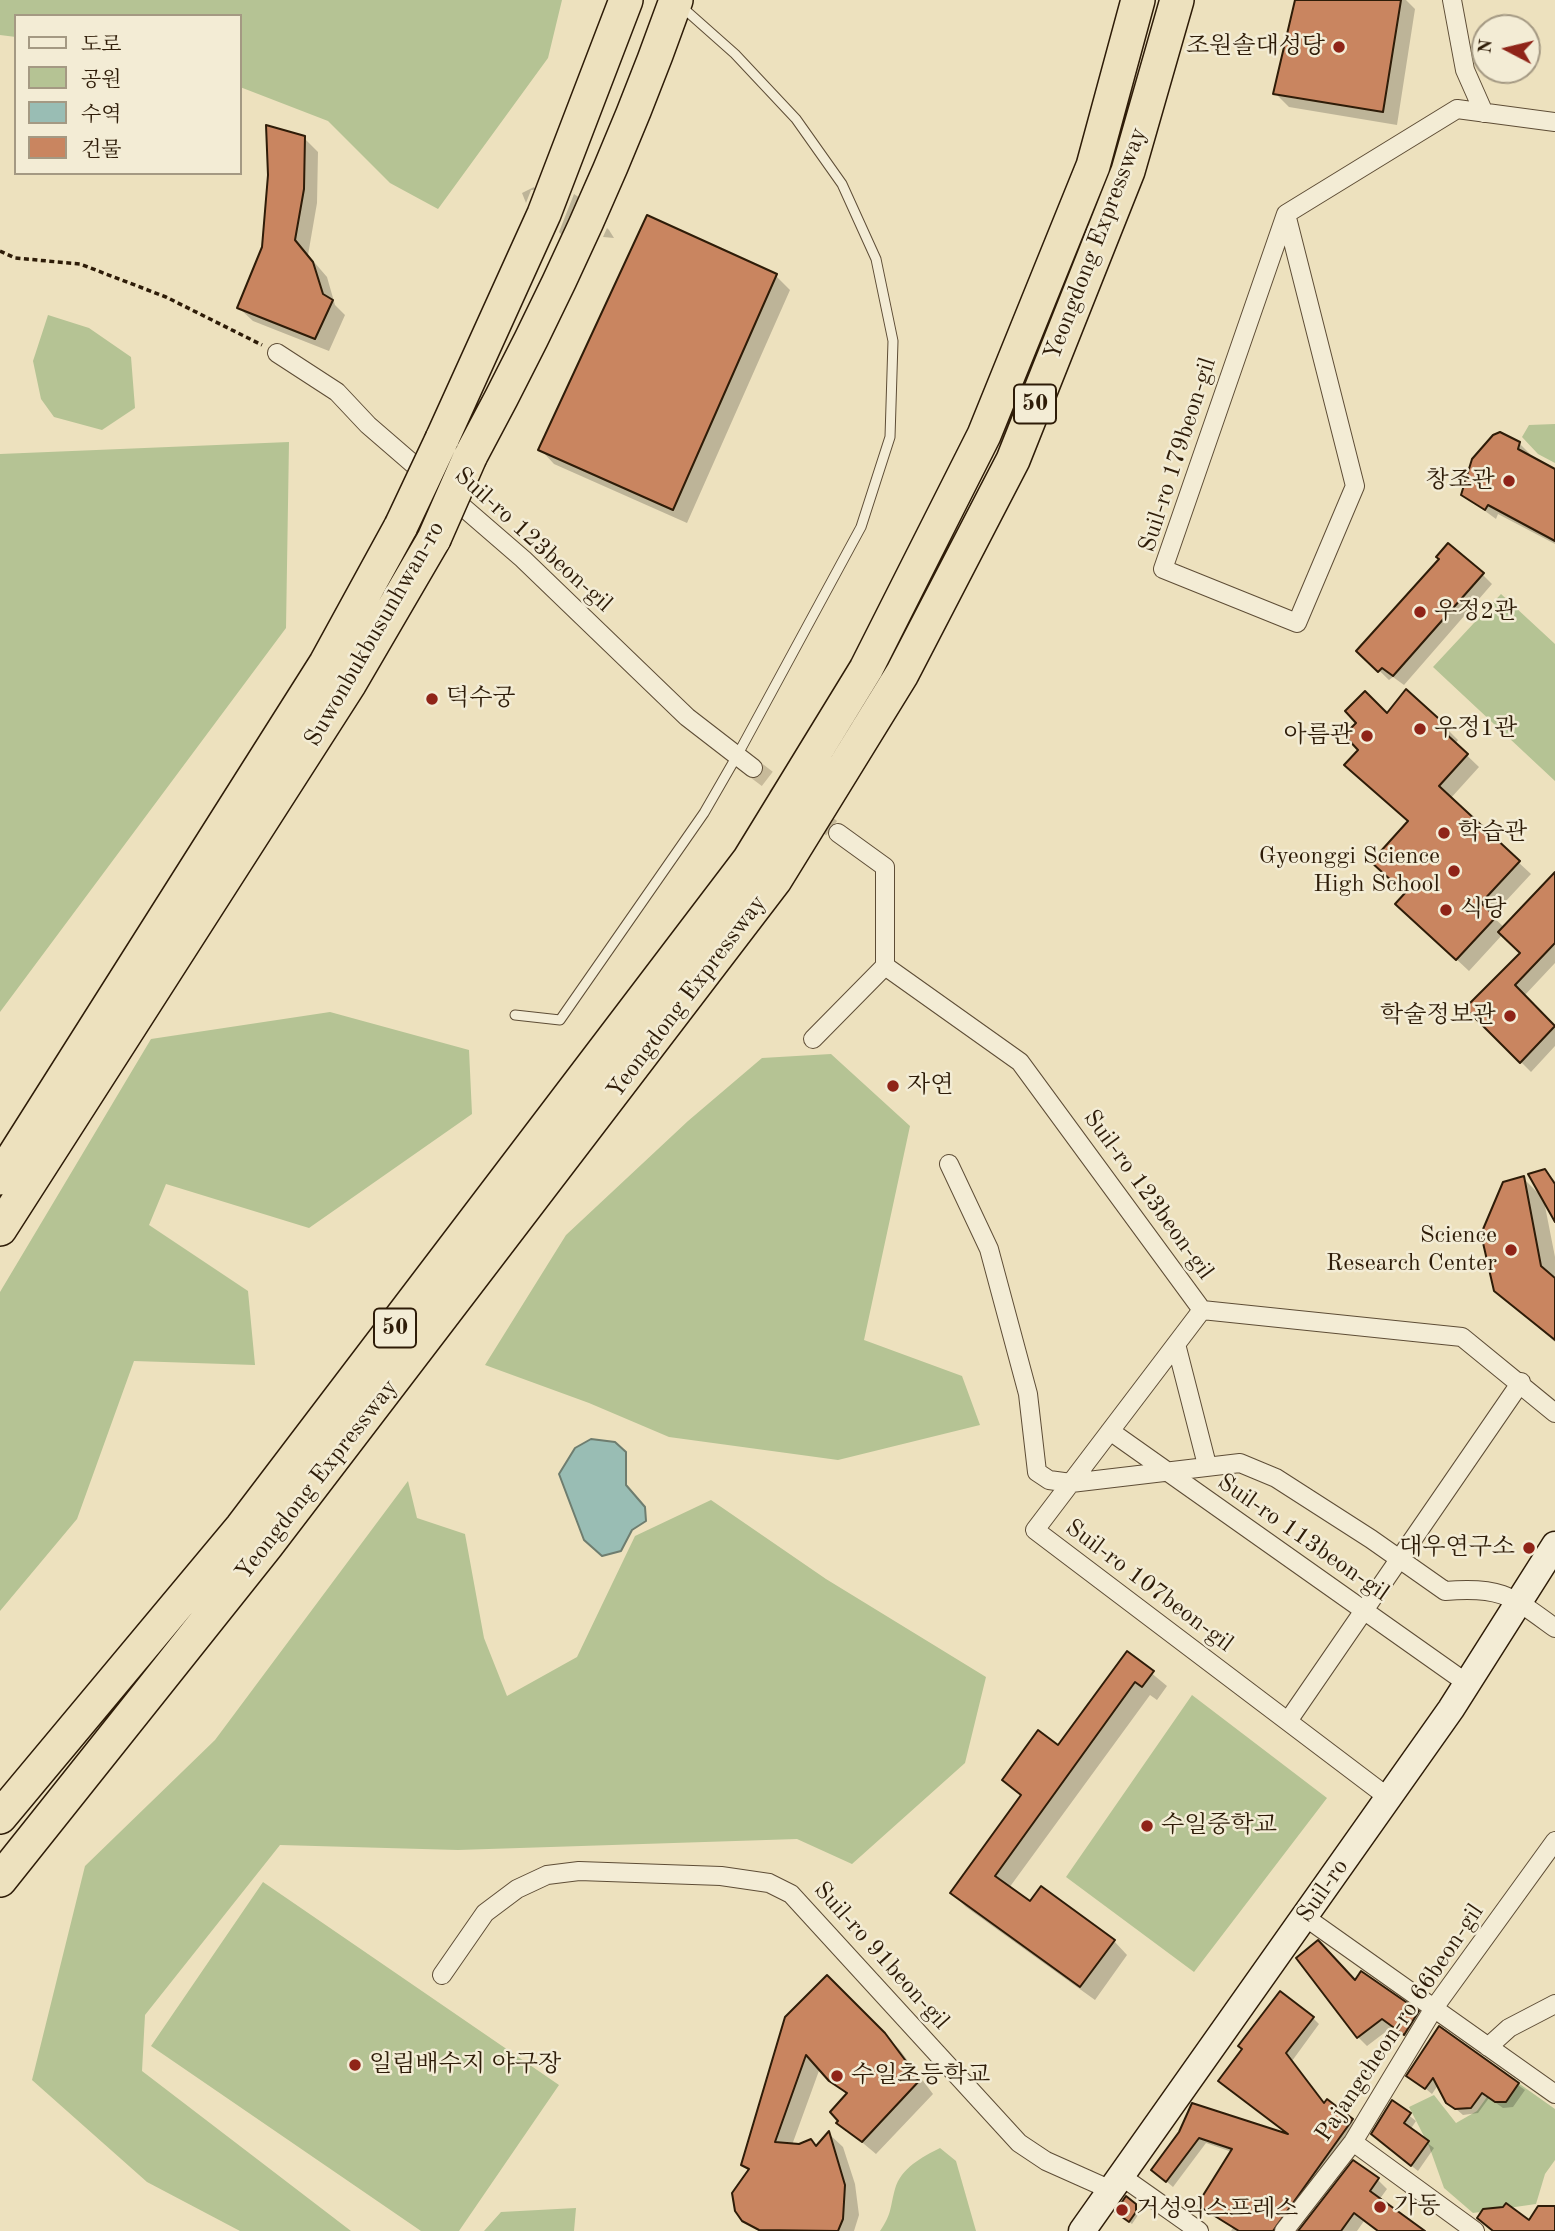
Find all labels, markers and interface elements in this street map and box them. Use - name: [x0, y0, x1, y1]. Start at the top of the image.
- legend: [14, 14, 242, 175]
- north arrow: [1471, 14, 1541, 84]
- place label: 조원솔대성당: [1186, 33, 1325, 61]
- text: 도로: [81, 35, 122, 56]
- text: N: [1476, 38, 1497, 55]
- marker: 조원솔대성당: [1331, 39, 1347, 55]
- text: 공원: [81, 70, 122, 91]
- text: 수역: [81, 105, 122, 126]
- street label: Yeongdong Expressway: [1038, 124, 1154, 364]
- text: 건물: [81, 140, 122, 161]
- street label: Suil-ro 179beon-gil: [1133, 354, 1223, 556]
- road number: 50: [1014, 384, 1056, 424]
- street label: Suil-ro 123beon-gil: [448, 461, 618, 619]
- place label: 창조관: [1425, 467, 1495, 495]
- marker: 창조관: [1501, 473, 1517, 489]
- street label: Suwonbukbusunhwan-ro: [299, 516, 451, 752]
- place label: 우정2관: [1434, 598, 1517, 626]
- marker: 우정2관: [1412, 604, 1428, 620]
- place label: 덕수궁: [446, 685, 516, 713]
- marker: 덕수궁: [424, 691, 440, 707]
- place label: 우정1관: [1434, 715, 1517, 743]
- marker: 우정1관: [1412, 721, 1428, 737]
- place label: 아름관: [1283, 722, 1353, 750]
- marker: 아름관: [1359, 728, 1375, 744]
- place label: 학습관: [1458, 819, 1528, 847]
- marker: 학습관: [1436, 825, 1452, 841]
- place label: Gyeonggi Science High School: [1259, 843, 1440, 899]
- marker: Gyeonggi Science High School: [1446, 863, 1462, 879]
- street label: Yeongdong Expressway: [601, 890, 773, 1104]
- place label: 식당: [1460, 896, 1506, 924]
- marker: 식당: [1438, 902, 1454, 918]
- place label: 학술정보관: [1380, 1002, 1496, 1030]
- marker: 학술정보관: [1502, 1008, 1518, 1024]
- place label: 자연: [907, 1072, 953, 1100]
- marker: 자연: [885, 1078, 901, 1094]
- street label: Suil-ro 123beon-gil: [1077, 1105, 1219, 1285]
- place label: Science Research Center: [1326, 1222, 1497, 1278]
- marker: Science Research Center: [1503, 1242, 1519, 1258]
- road number: 50: [374, 1308, 416, 1348]
- street label: Yeongdong Expressway: [230, 1374, 404, 1586]
- street label: Suil-ro 113beon-gil: [1212, 1468, 1394, 1608]
- street label: Suil-ro 107beon-gil: [1059, 1513, 1239, 1659]
- place label: 대우연구소: [1399, 1534, 1515, 1562]
- marker: 대우연구소: [1521, 1540, 1537, 1556]
- place label: 수일중학교: [1161, 1812, 1277, 1840]
- marker: 수일중학교: [1139, 1818, 1155, 1834]
- street label: Suil-ro: [1291, 1854, 1355, 1928]
- street label: Suil-ro 91beon-gil: [807, 1876, 955, 2036]
- street label: Pajangcheon-ro 66beon-gil: [1310, 1899, 1490, 2147]
- place label: 일림배수지 야구장: [369, 2051, 561, 2079]
- marker: 일림배수지 야구장: [347, 2057, 363, 2073]
- place label: 수일초등학교: [851, 2062, 990, 2090]
- marker: 수일초등학교: [829, 2068, 845, 2084]
- place label: 가동: [1394, 2193, 1440, 2221]
- place label: 거성익스프레스: [1136, 2196, 1298, 2224]
- marker: 가동: [1372, 2199, 1388, 2215]
- marker: 거성익스프레스: [1114, 2202, 1130, 2218]

